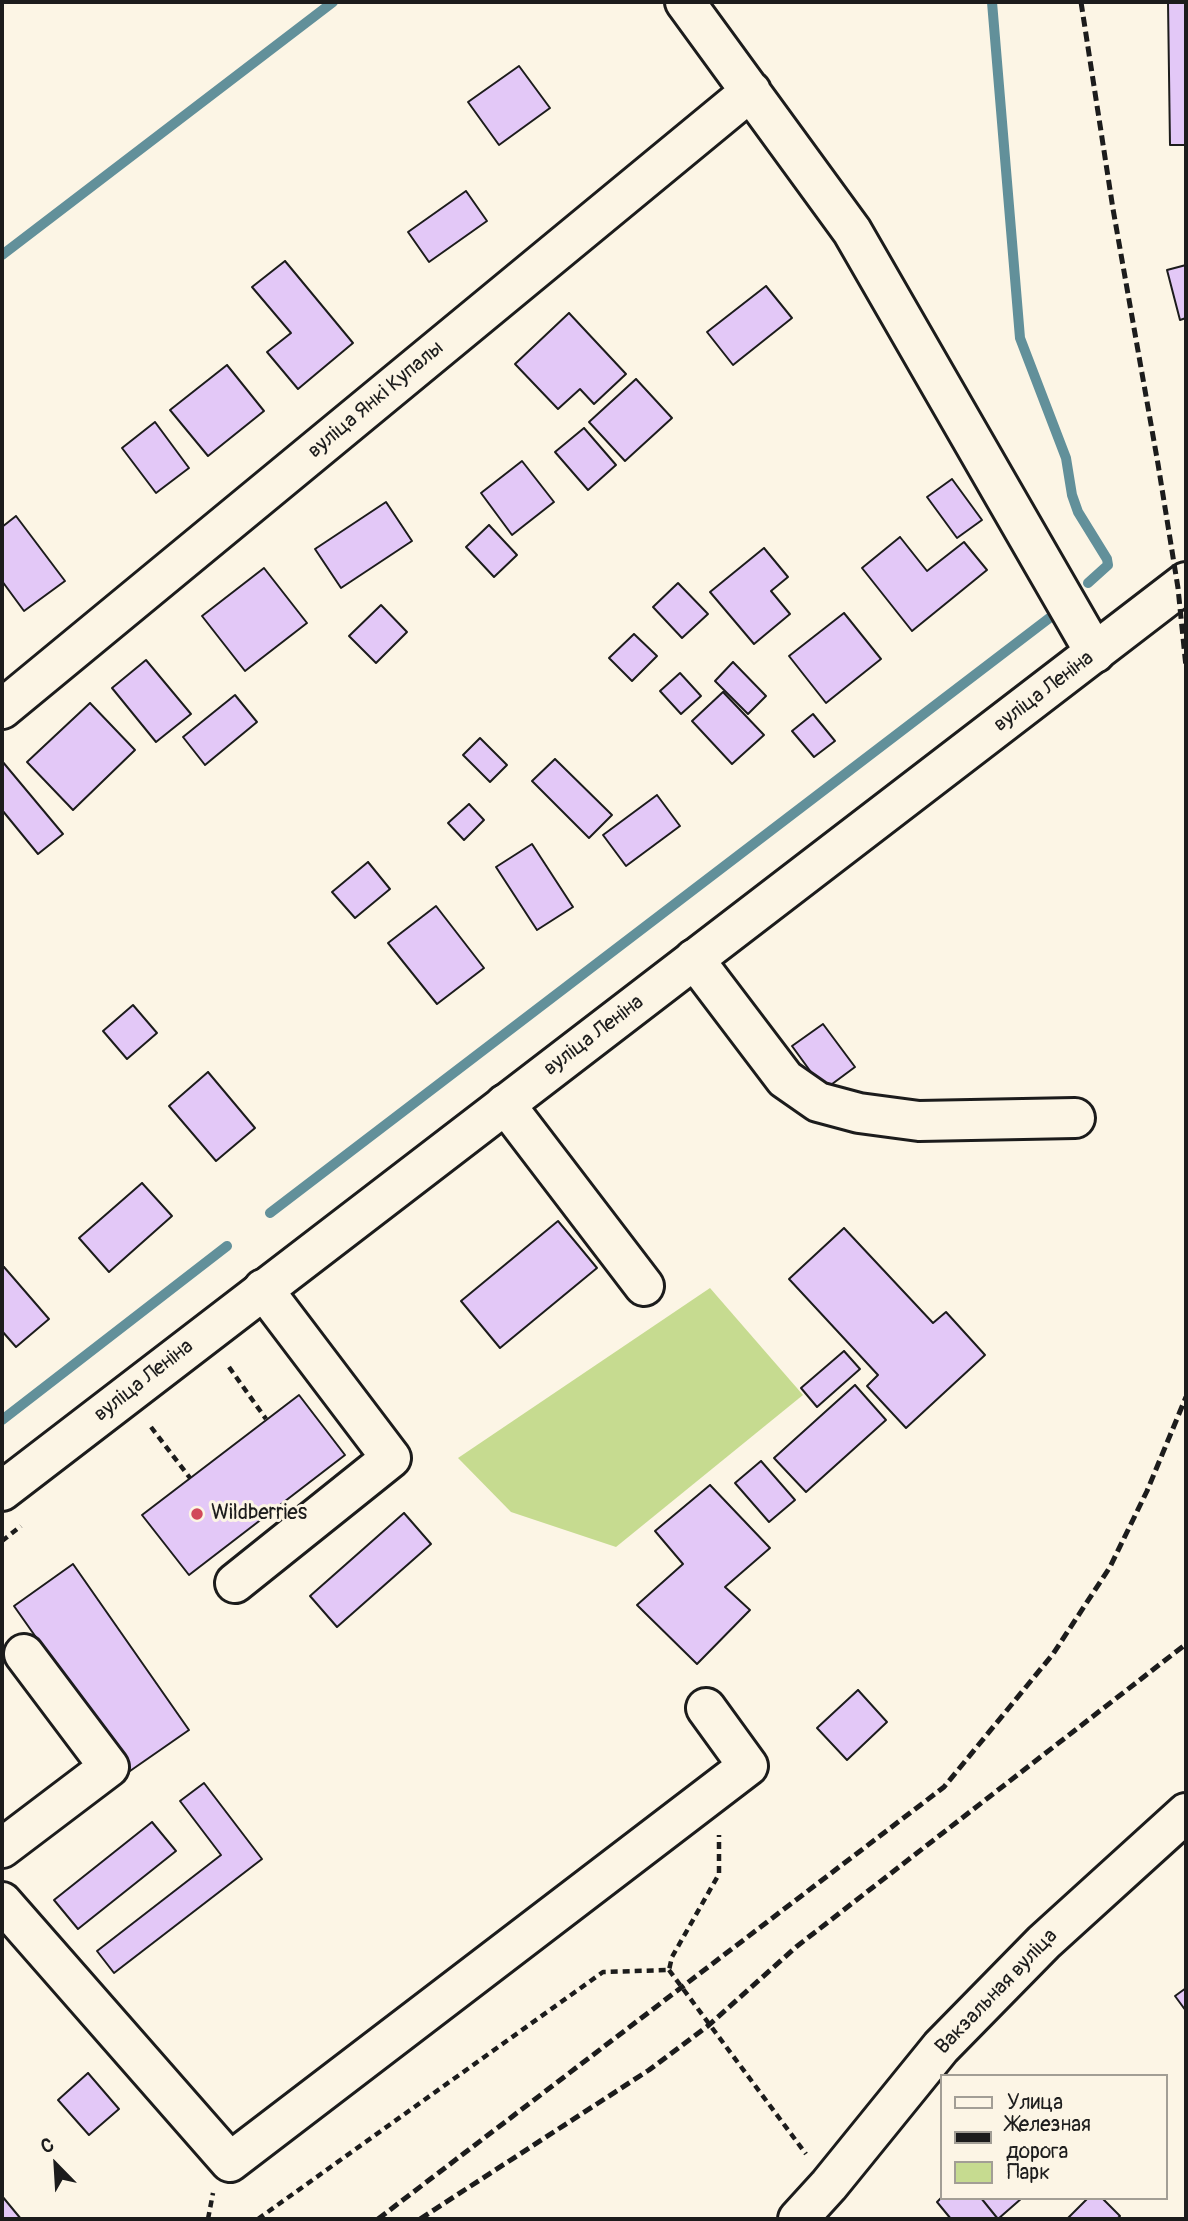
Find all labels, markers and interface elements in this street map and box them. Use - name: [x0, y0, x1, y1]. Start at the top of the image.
- street label: вуліца Янкі Купалы: [303, 336, 449, 464]
- street label: вуліца Леніна: [989, 646, 1099, 738]
- street label: вуліца Леніна: [539, 990, 649, 1082]
- street label: вуліца Леніна: [89, 1334, 199, 1428]
- place label: Wildberries: [211, 1501, 307, 1527]
- marker: Wildberries: [189, 1506, 205, 1522]
- street label: Вакзальная вуліца: [931, 1924, 1063, 2060]
- legend: [940, 2074, 1167, 2200]
- text: Улица: [1007, 2089, 1063, 2116]
- text: Железная дорога: [1006, 2111, 1091, 2165]
- north arrow: [21, 2130, 91, 2200]
- text: С: [37, 2132, 58, 2159]
- text: Парк: [1007, 2159, 1050, 2186]

